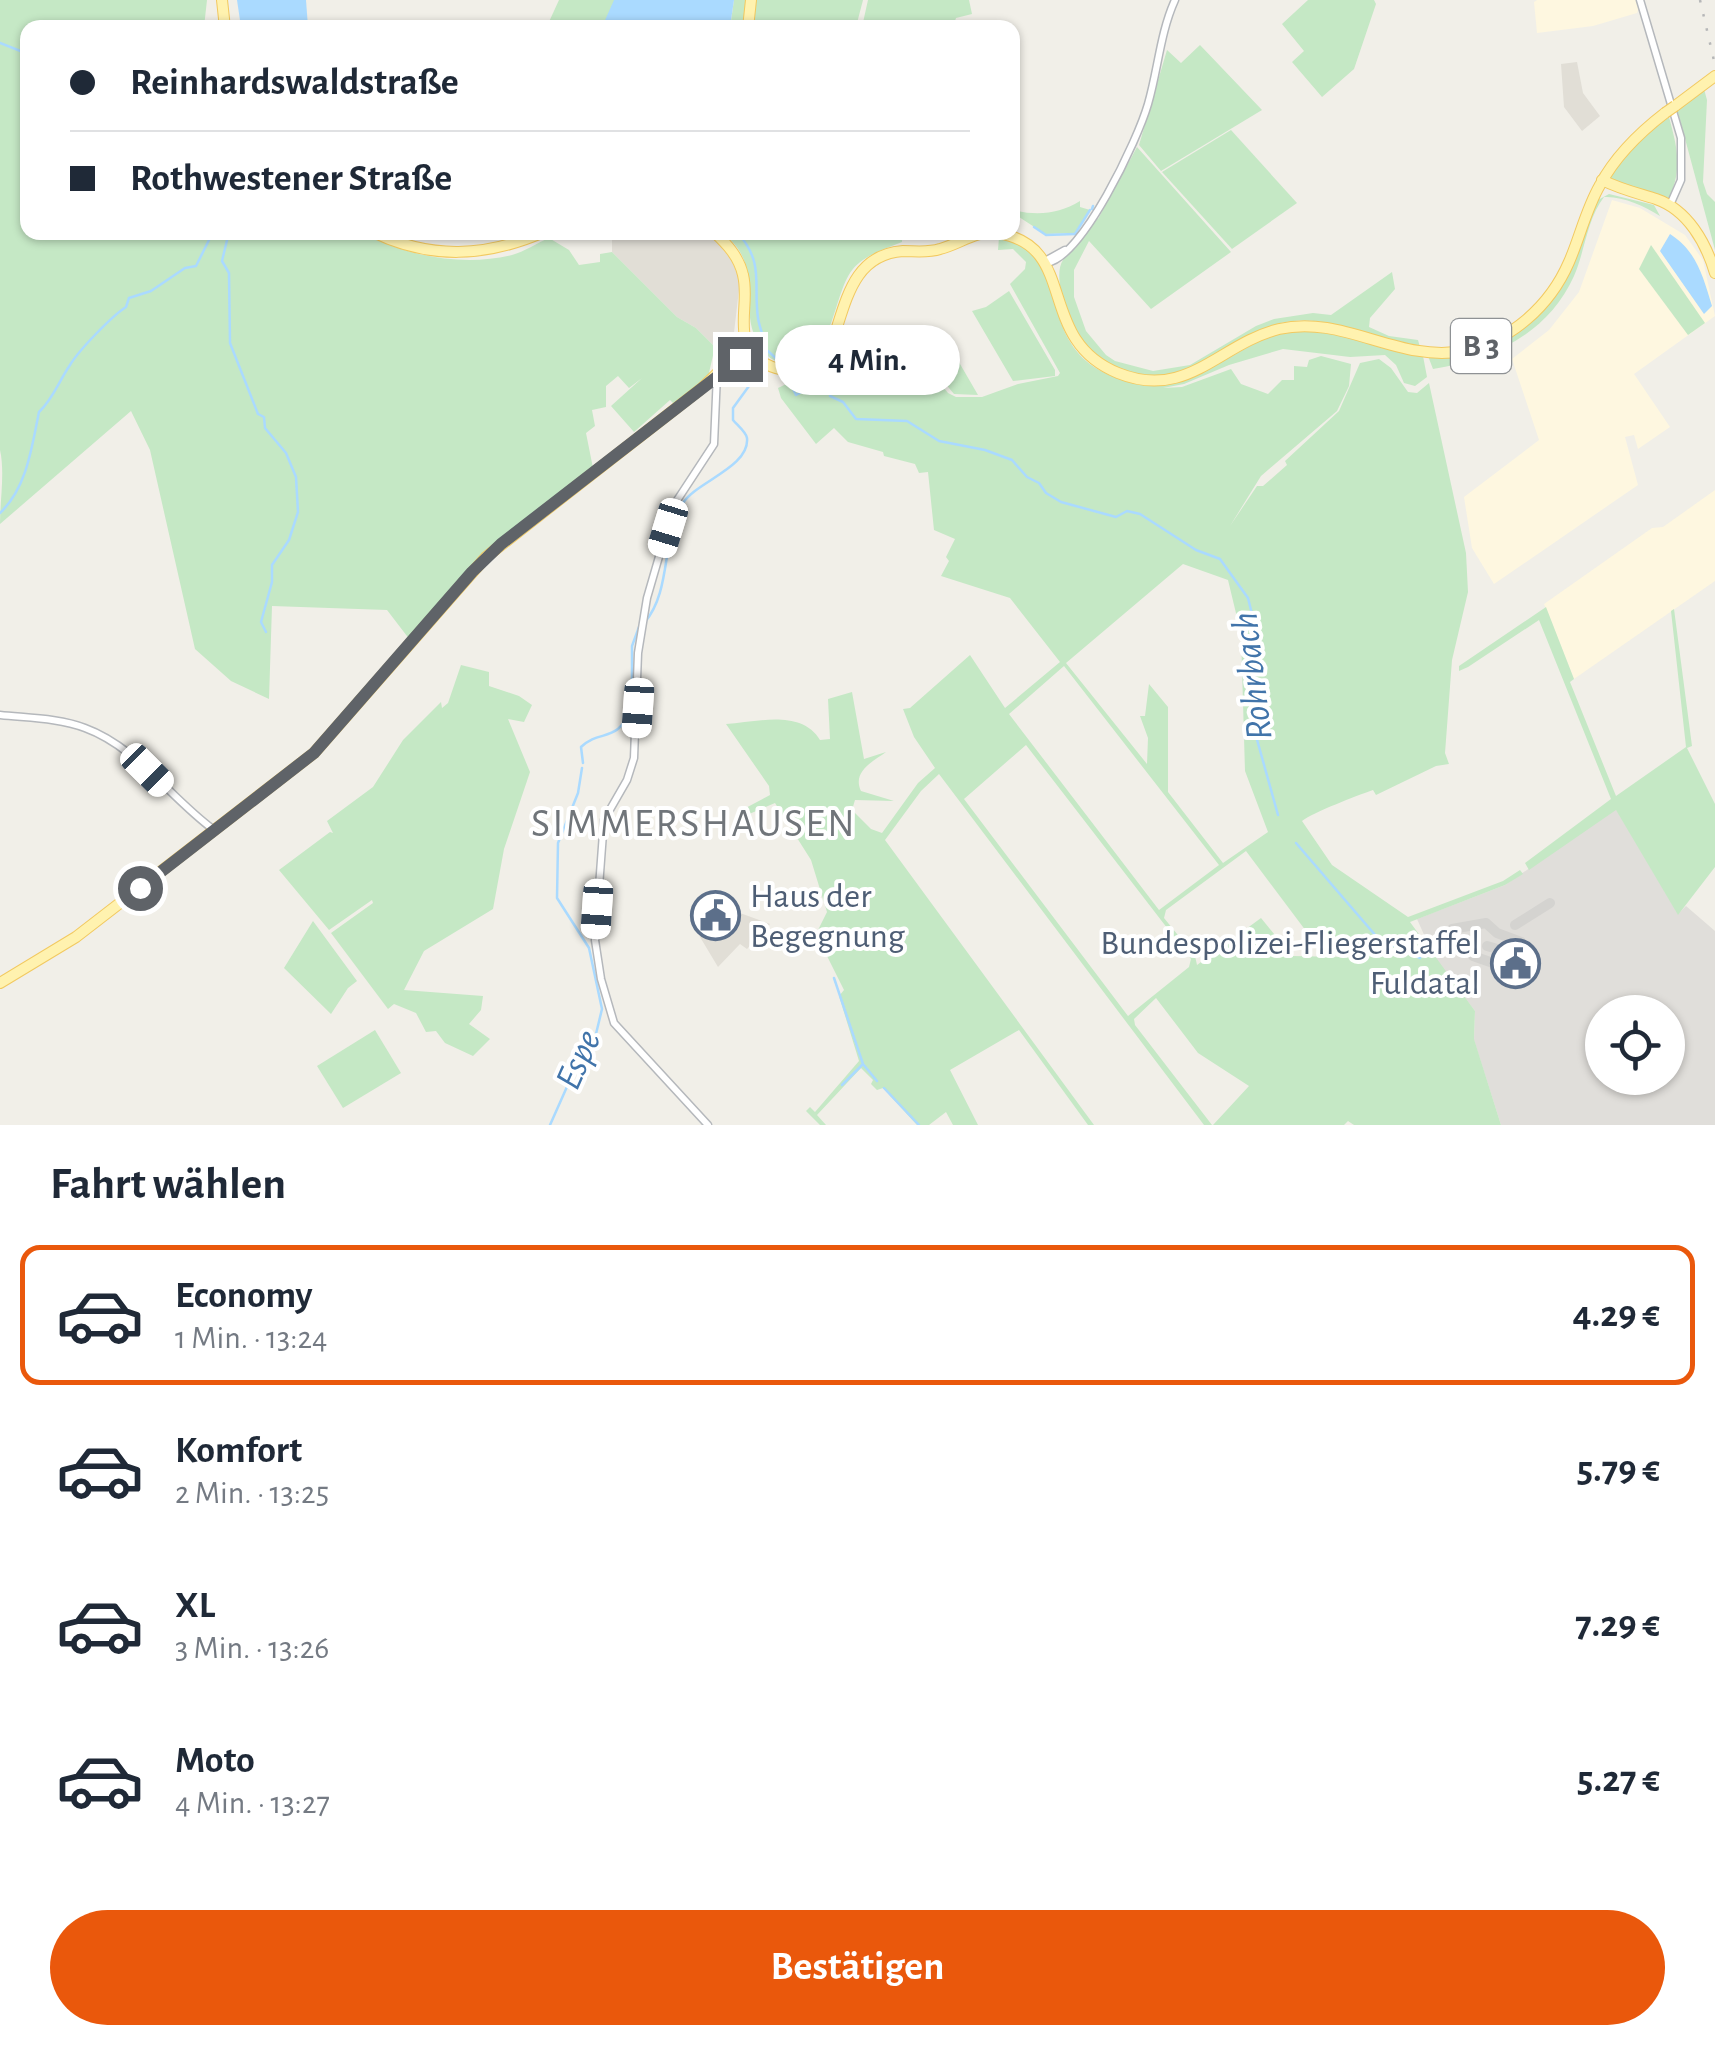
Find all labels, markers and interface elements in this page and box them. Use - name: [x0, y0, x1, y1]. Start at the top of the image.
- text: Reinhardswaldstraße: [130, 64, 459, 102]
- text: Rothwestener Straße: [130, 160, 452, 198]
- road number: B 3: [1451, 319, 1511, 373]
- callout: 4 Min.: [775, 324, 960, 394]
- route end: [718, 337, 763, 382]
- text: 4 Min.: [828, 344, 907, 376]
- car: [645, 495, 691, 561]
- water label: Rohrbach: [1226, 610, 1280, 742]
- car: [621, 677, 655, 739]
- car: [115, 738, 179, 802]
- district label: SIMMERSHAUSEN: [531, 804, 857, 844]
- route start: [118, 866, 163, 911]
- car: [580, 878, 614, 940]
- place label: Haus der Begegnung: [750, 879, 905, 954]
- public building icon: Haus der Begegnung: [689, 890, 741, 942]
- place label: Bundespolizei-Fliegerstaffel Fuldatal: [1100, 926, 1480, 1001]
- public building icon: Bundespolizei-Fliegerstaffel Fuldatal: [1489, 937, 1541, 989]
- map controls: [1585, 995, 1685, 1095]
- button: locate: [1585, 995, 1685, 1095]
- water label: Espe: [549, 1025, 609, 1095]
- text: Fahrt wählen: [50, 1162, 286, 1207]
- icon: car: [55, 1270, 145, 1360]
- text: Economy: [175, 1277, 313, 1315]
- text: 4.29 €: [1572, 1296, 1660, 1334]
- text: 1 Min. · 13:24: [175, 1322, 327, 1354]
- icon: car: [55, 1425, 145, 1515]
- text: Komfort: [175, 1432, 302, 1470]
- text: 5.79 €: [1577, 1451, 1660, 1489]
- text: 2 Min. · 13:25: [175, 1477, 329, 1509]
- icon: car: [55, 1580, 145, 1670]
- text: XL: [175, 1587, 215, 1625]
- text: 7.29 €: [1575, 1606, 1660, 1644]
- text: 3 Min. · 13:26: [175, 1632, 329, 1664]
- icon: car: [55, 1735, 145, 1825]
- text: Moto: [175, 1742, 255, 1780]
- text: 5.27 €: [1577, 1761, 1660, 1799]
- text: 4 Min. · 13:27: [175, 1787, 330, 1819]
- button: Bestätigen: [50, 1910, 1665, 2025]

